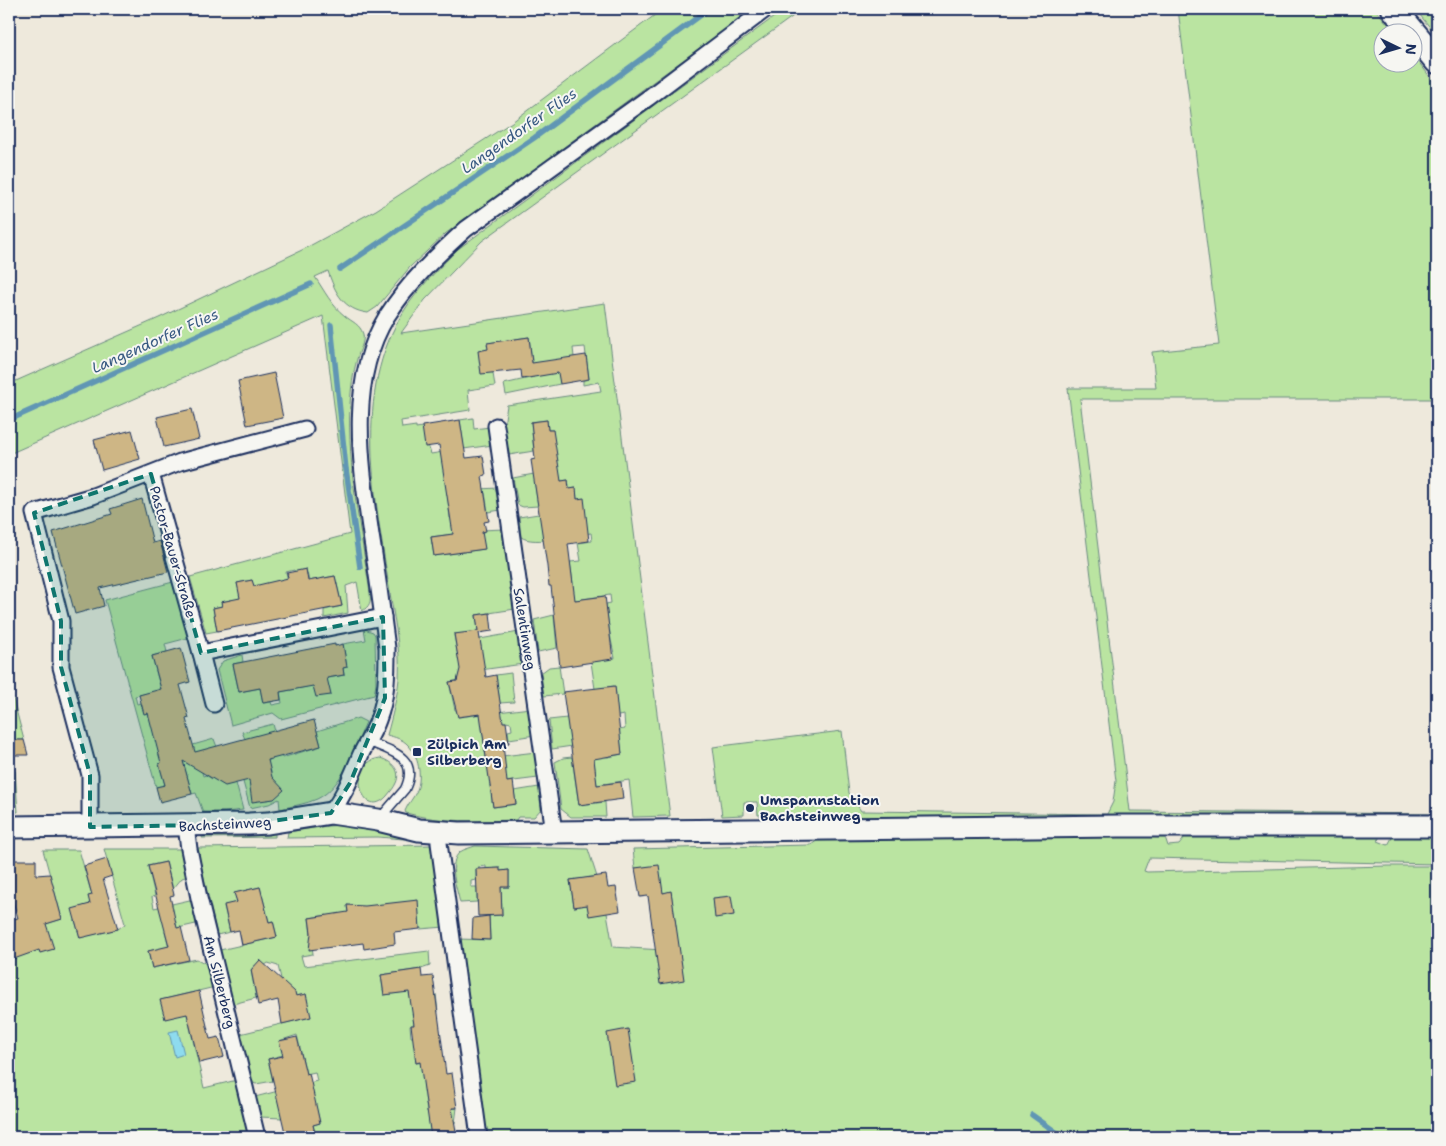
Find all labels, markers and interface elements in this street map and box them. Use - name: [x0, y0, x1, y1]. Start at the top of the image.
- north arrow: [1374, 22, 1424, 72]
- text: N: [1402, 43, 1420, 55]
- water label: Langendorfer Flies: [457, 84, 581, 178]
- water label: Langendorfer Flies: [88, 304, 222, 378]
- street label: Pastor-Bauer-Straße: [146, 484, 200, 620]
- street label: Salentinweg: [510, 587, 540, 671]
- place label: Zülpich Am Silberberg: [427, 735, 507, 769]
- marker: Zülpich Am Silberberg: [411, 746, 423, 758]
- place label: Umspannstation Bachsteinweg: [760, 791, 879, 825]
- marker: Umspannstation Bachsteinweg: [744, 802, 756, 814]
- street label: Bachsteinweg: [178, 813, 272, 835]
- street label: Am Silberberg: [200, 934, 240, 1030]

